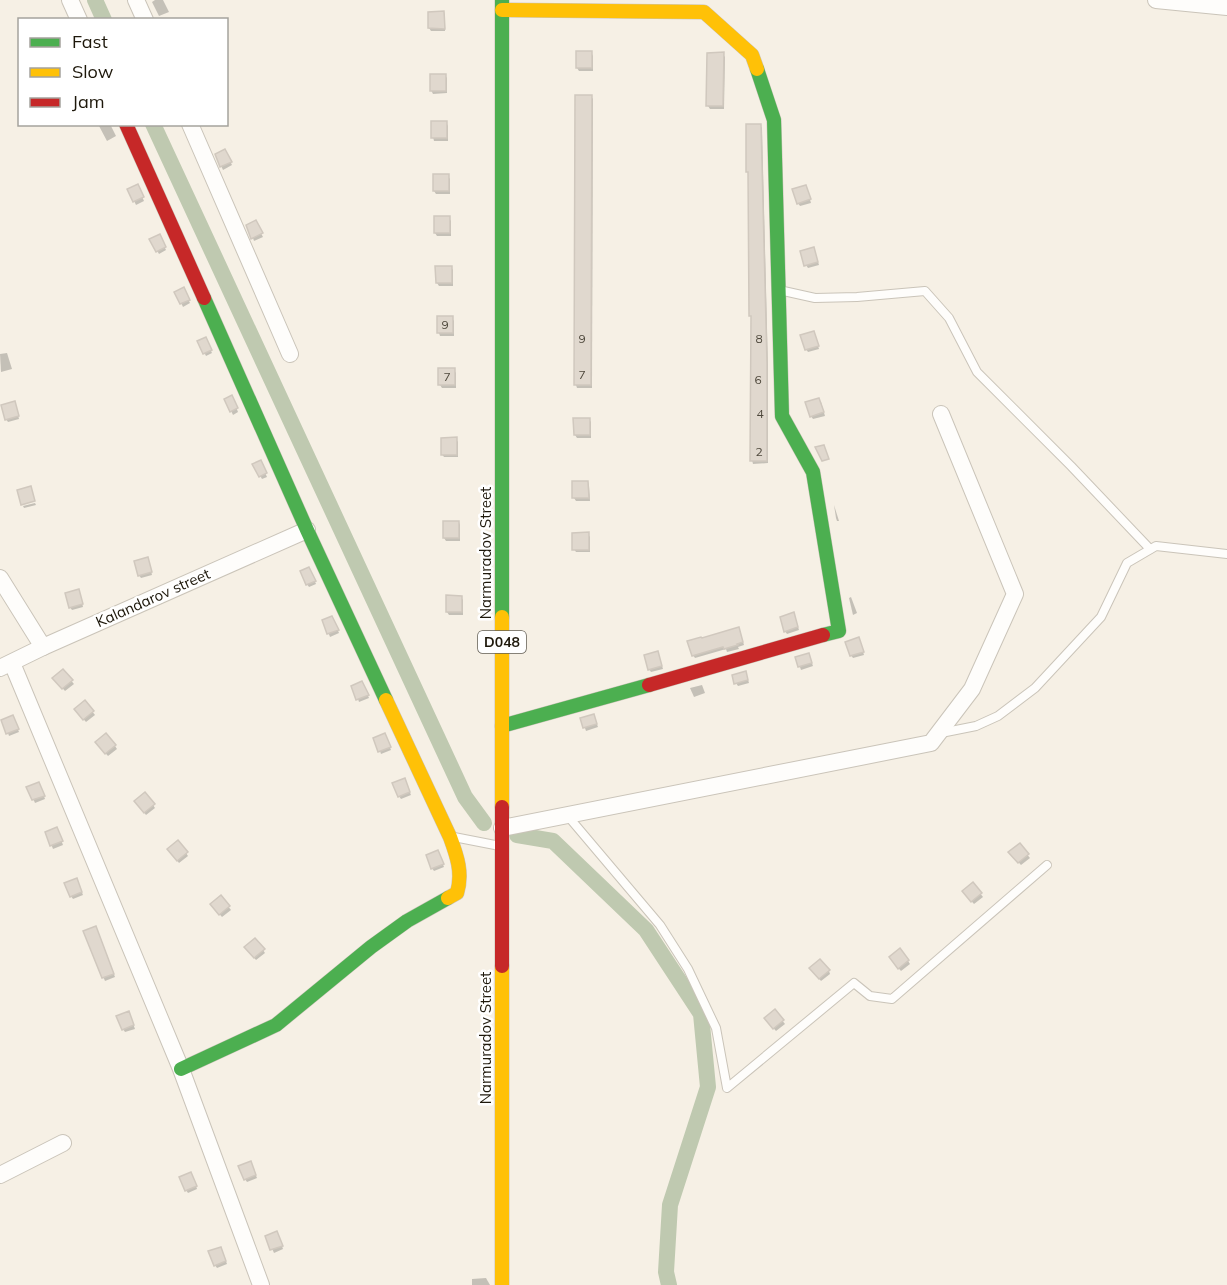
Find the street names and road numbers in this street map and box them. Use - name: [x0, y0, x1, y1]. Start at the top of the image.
- street label: Narmuradov Street: [476, 487, 495, 619]
- street label: Kalandarov street: [93, 564, 213, 631]
- road number: D048: [478, 631, 526, 653]
- street label: Narmuradov Street: [476, 972, 495, 1104]

